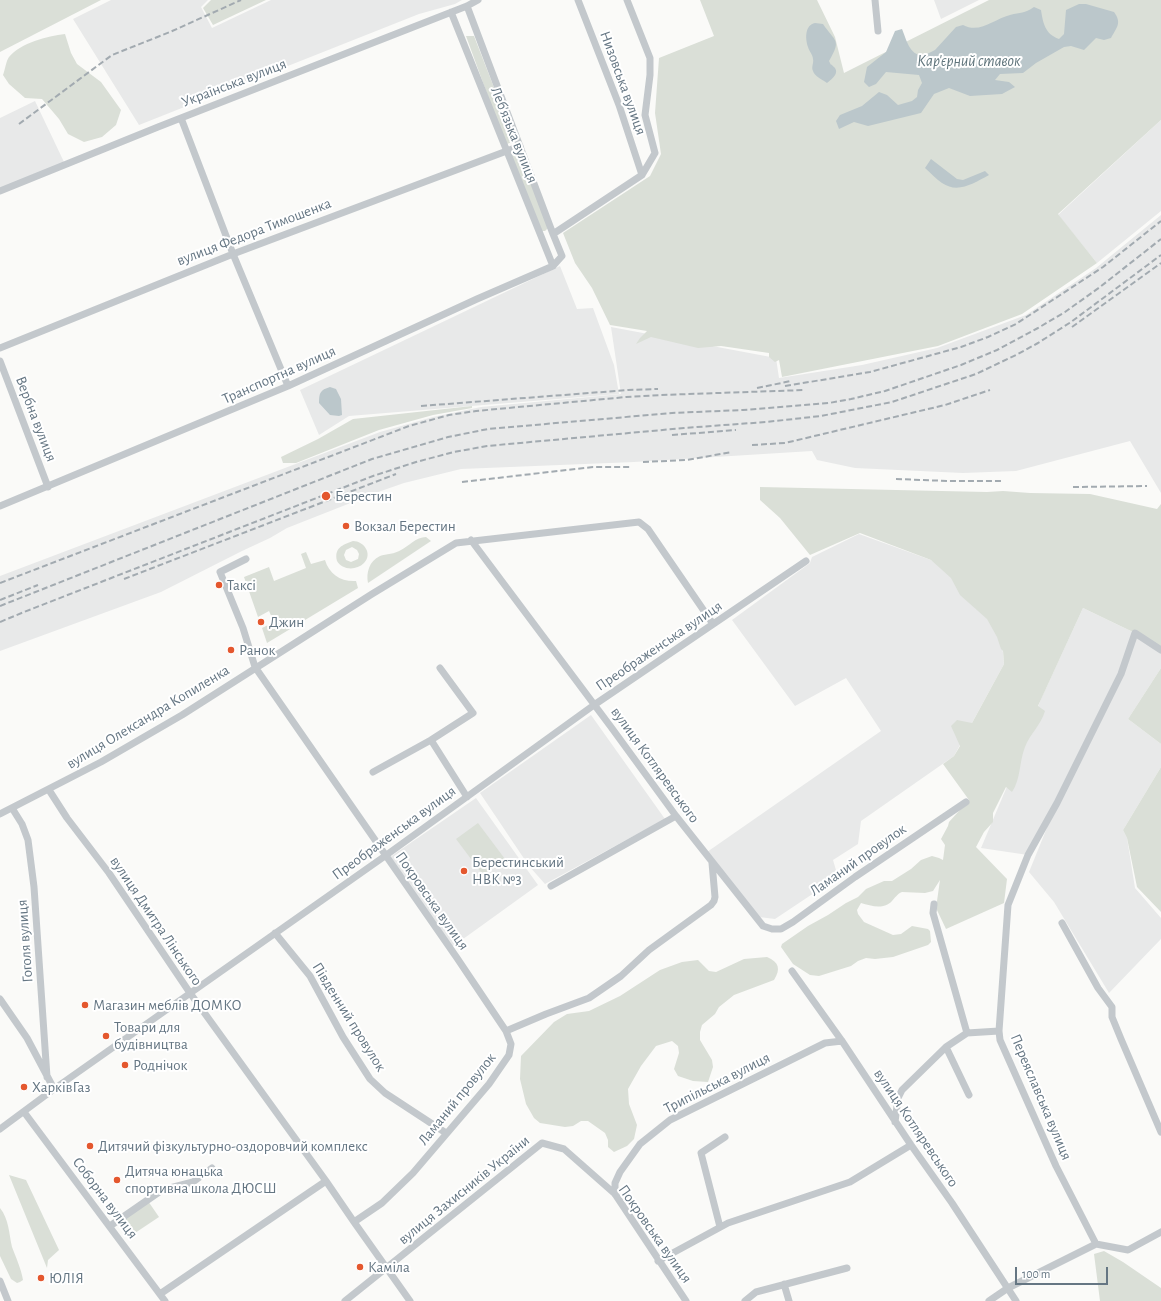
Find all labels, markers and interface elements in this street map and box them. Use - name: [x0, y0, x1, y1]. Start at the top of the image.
- street label: Низовська вулиця: [596, 29, 650, 137]
- water label: Кар'єрний ставок: [917, 51, 1021, 71]
- street label: Українська вулиця: [179, 55, 289, 111]
- street label: Леб'язька вулиця: [487, 84, 541, 186]
- street label: вулиця Федора Тимошенка: [174, 194, 334, 270]
- street label: Транспортна вулиця: [219, 342, 339, 408]
- street label: Вербна вулиця: [11, 374, 61, 464]
- place label: Берестин: [335, 487, 392, 505]
- marker: Берестин: [320, 490, 332, 502]
- place label: Вокзал Берестин: [354, 517, 456, 535]
- marker: Вокзал Берестин: [341, 521, 351, 531]
- place label: Таксі: [227, 576, 256, 594]
- marker: Таксі: [214, 580, 224, 590]
- street label: Преображенська вулиця: [592, 597, 726, 695]
- place label: Джин: [269, 613, 304, 631]
- marker: Джин: [256, 617, 266, 627]
- place label: Ранок: [239, 641, 275, 659]
- marker: Ранок: [226, 645, 236, 655]
- street label: вулиця Олександра Копиленка: [63, 661, 233, 773]
- street label: вулиця Котляревського: [607, 703, 703, 827]
- street label: Преображенська вулиця: [329, 782, 459, 884]
- street label: Ламаний провулок: [806, 820, 910, 900]
- street label: Покровська вулиця: [391, 848, 473, 954]
- street label: вулиця Дмитра Лінського: [106, 853, 206, 989]
- place label: Берестинський НВК №3: [472, 853, 564, 888]
- marker: Берестинський НВК №3: [459, 866, 469, 876]
- street label: Гоголя вулиця: [13, 899, 37, 983]
- street label: Південний провулок: [308, 959, 390, 1075]
- place label: Магазин меблів ДОМКО: [93, 996, 242, 1014]
- marker: Магазин меблів ДОМКО: [80, 1000, 90, 1010]
- place label: Товари для будівництва: [114, 1018, 188, 1053]
- marker: Товари для будівництва: [101, 1031, 111, 1041]
- street label: Переяславська вулиця: [1006, 1031, 1076, 1163]
- street label: Ламаний провулок: [414, 1049, 500, 1149]
- street label: Трипільська вулиця: [661, 1049, 773, 1117]
- place label: Роднічок: [133, 1056, 187, 1074]
- marker: Роднічок: [120, 1060, 130, 1070]
- street label: вулиця Котляревського: [870, 1065, 962, 1191]
- place label: ХарківГаз: [32, 1078, 90, 1096]
- marker: ХарківГаз: [19, 1082, 29, 1092]
- street label: вулиця Захисників України: [395, 1131, 533, 1249]
- place label: Дитячий фізкультурно-оздоровчий комплекс: [98, 1137, 368, 1155]
- marker: Дитячий фізкультурно-оздоровчий комплекс: [85, 1141, 95, 1151]
- street label: Соборна вулиця: [68, 1154, 142, 1242]
- place label: Дитяча юнацька спортивна школа ДЮСШ: [125, 1162, 277, 1197]
- marker: Дитяча юнацька спортивна школа ДЮСШ: [112, 1175, 122, 1185]
- street label: Покровська вулиця: [614, 1181, 696, 1287]
- place label: Каміла: [368, 1258, 410, 1276]
- scale bar: [1017, 1259, 1110, 1285]
- marker: Каміла: [355, 1262, 365, 1272]
- text: 100 m: [1022, 1268, 1050, 1280]
- place label: ЮЛІЯ: [49, 1269, 84, 1287]
- marker: ЮЛІЯ: [36, 1273, 46, 1283]

